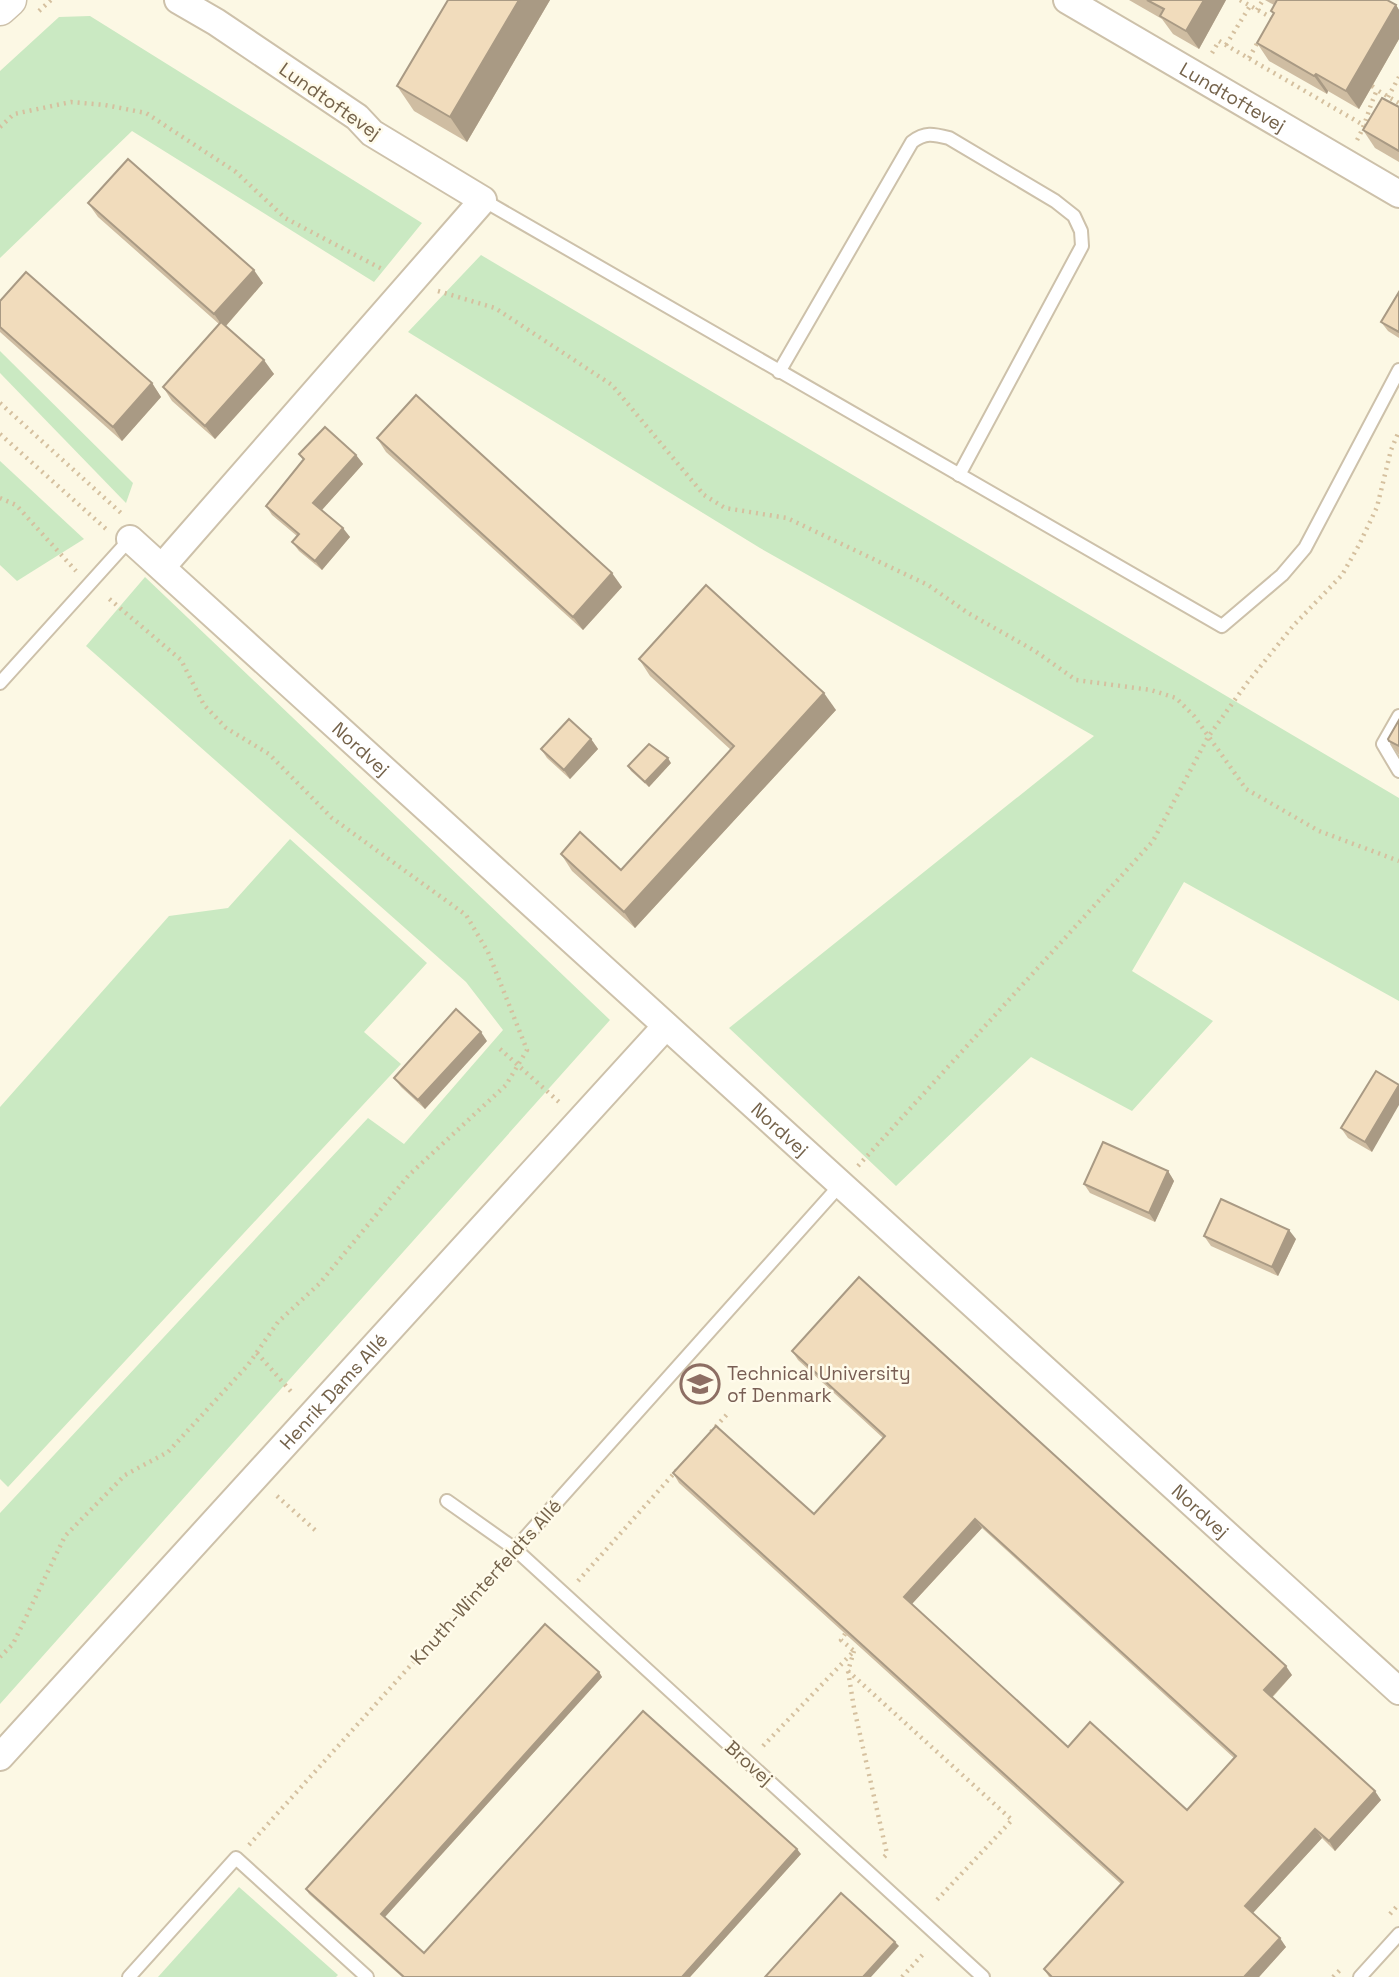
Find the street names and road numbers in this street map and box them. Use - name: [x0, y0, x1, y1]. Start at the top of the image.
- street label: Lundtoftevej: [1175, 56, 1290, 138]
- street label: Lundtoftevej: [274, 57, 386, 145]
- street label: Nordvej: [327, 716, 395, 781]
- street label: Nordvej: [746, 1097, 814, 1162]
- street label: Henrik Dams Allé: [274, 1327, 393, 1455]
- street label: Nordvej: [1167, 1478, 1235, 1543]
- street label: Knuth-Winterfeldts Allé: [405, 1494, 567, 1670]
- street label: Brovej: [720, 1735, 778, 1791]

